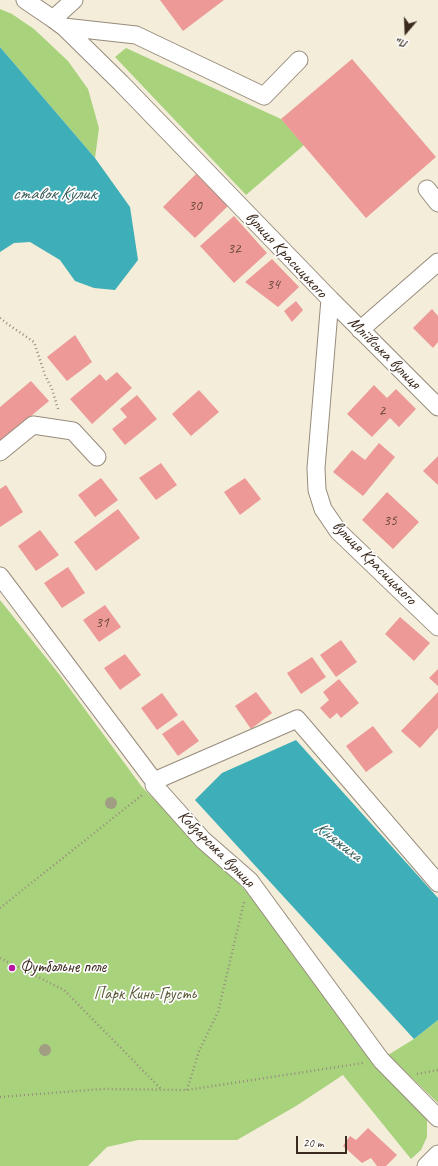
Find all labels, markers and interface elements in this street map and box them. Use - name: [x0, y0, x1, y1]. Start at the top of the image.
- north arrow: [386, 12, 426, 52]
- text: Пн: [394, 35, 410, 52]
- water label: ставок Кулик: [12, 183, 96, 205]
- house number: 30: [188, 197, 202, 215]
- street label: вулиця Красицького: [241, 207, 331, 303]
- house number: 32: [227, 240, 241, 258]
- house number: 34: [266, 276, 280, 294]
- street label: Мліївська вулиця: [343, 312, 425, 394]
- house number: 2: [379, 402, 385, 420]
- house number: 35: [383, 512, 397, 530]
- street label: вулиця Красицького: [327, 516, 421, 610]
- house number: 31: [95, 614, 109, 632]
- street label: Кобзарська вулиця: [173, 806, 259, 892]
- water label: Княжиха: [310, 817, 366, 867]
- place label: Футбольне поле: [20, 958, 106, 978]
- marker: Футбольне поле: [7, 963, 17, 973]
- park label: Парк Кинь-Грусть: [94, 985, 196, 1005]
- scale bar: [298, 1128, 349, 1154]
- text: 20 m: [303, 1135, 323, 1151]

